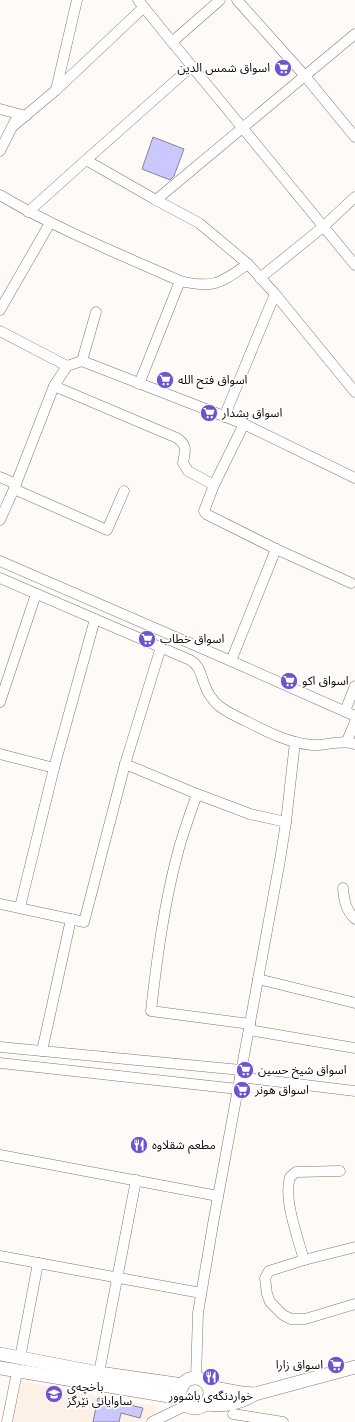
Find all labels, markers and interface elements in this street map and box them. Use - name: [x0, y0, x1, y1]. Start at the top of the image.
- supermarket icon: اسواق شمس الدين: [273, 58, 293, 78]
- place label: اسواق شمس الدين: [177, 61, 270, 75]
- supermarket icon: اسواق فتح الله: [155, 370, 175, 390]
- place label: اسواق فتح الله: [178, 373, 248, 389]
- supermarket icon: اسواق بشدار: [199, 403, 219, 423]
- place label: اسواق بشدار: [221, 406, 282, 420]
- supermarket icon: اسواق خطاب: [137, 629, 157, 649]
- place label: اسواق خطاب: [160, 632, 224, 646]
- supermarket icon: اسواق اكو: [279, 671, 299, 691]
- place label: اسواق اكو: [302, 674, 349, 688]
- supermarket icon: اسواق شيخ حسين: [235, 1060, 255, 1080]
- place label: اسواق شيخ حسين: [258, 1063, 347, 1079]
- supermarket icon: اسواق هونر: [232, 1080, 252, 1100]
- place label: اسواق هونر: [254, 1083, 309, 1097]
- restaurant icon: مطعم شقلاوه: [129, 1135, 149, 1155]
- place label: مطعم شقلاوه: [152, 1138, 216, 1154]
- supermarket icon: اسواق زارا: [326, 1355, 346, 1375]
- place label: اسواق زارا: [276, 1358, 323, 1372]
- restaurant icon: خواردنگەی باشوور: [201, 1367, 221, 1387]
- place label: باخچەی ساوایانی نێرگز: [66, 1380, 132, 1408]
- school or university icon: باخچەی ساوایانی نێرگز: [44, 1384, 64, 1404]
- place label: خواردنگەی باشوور: [168, 1389, 253, 1403]

